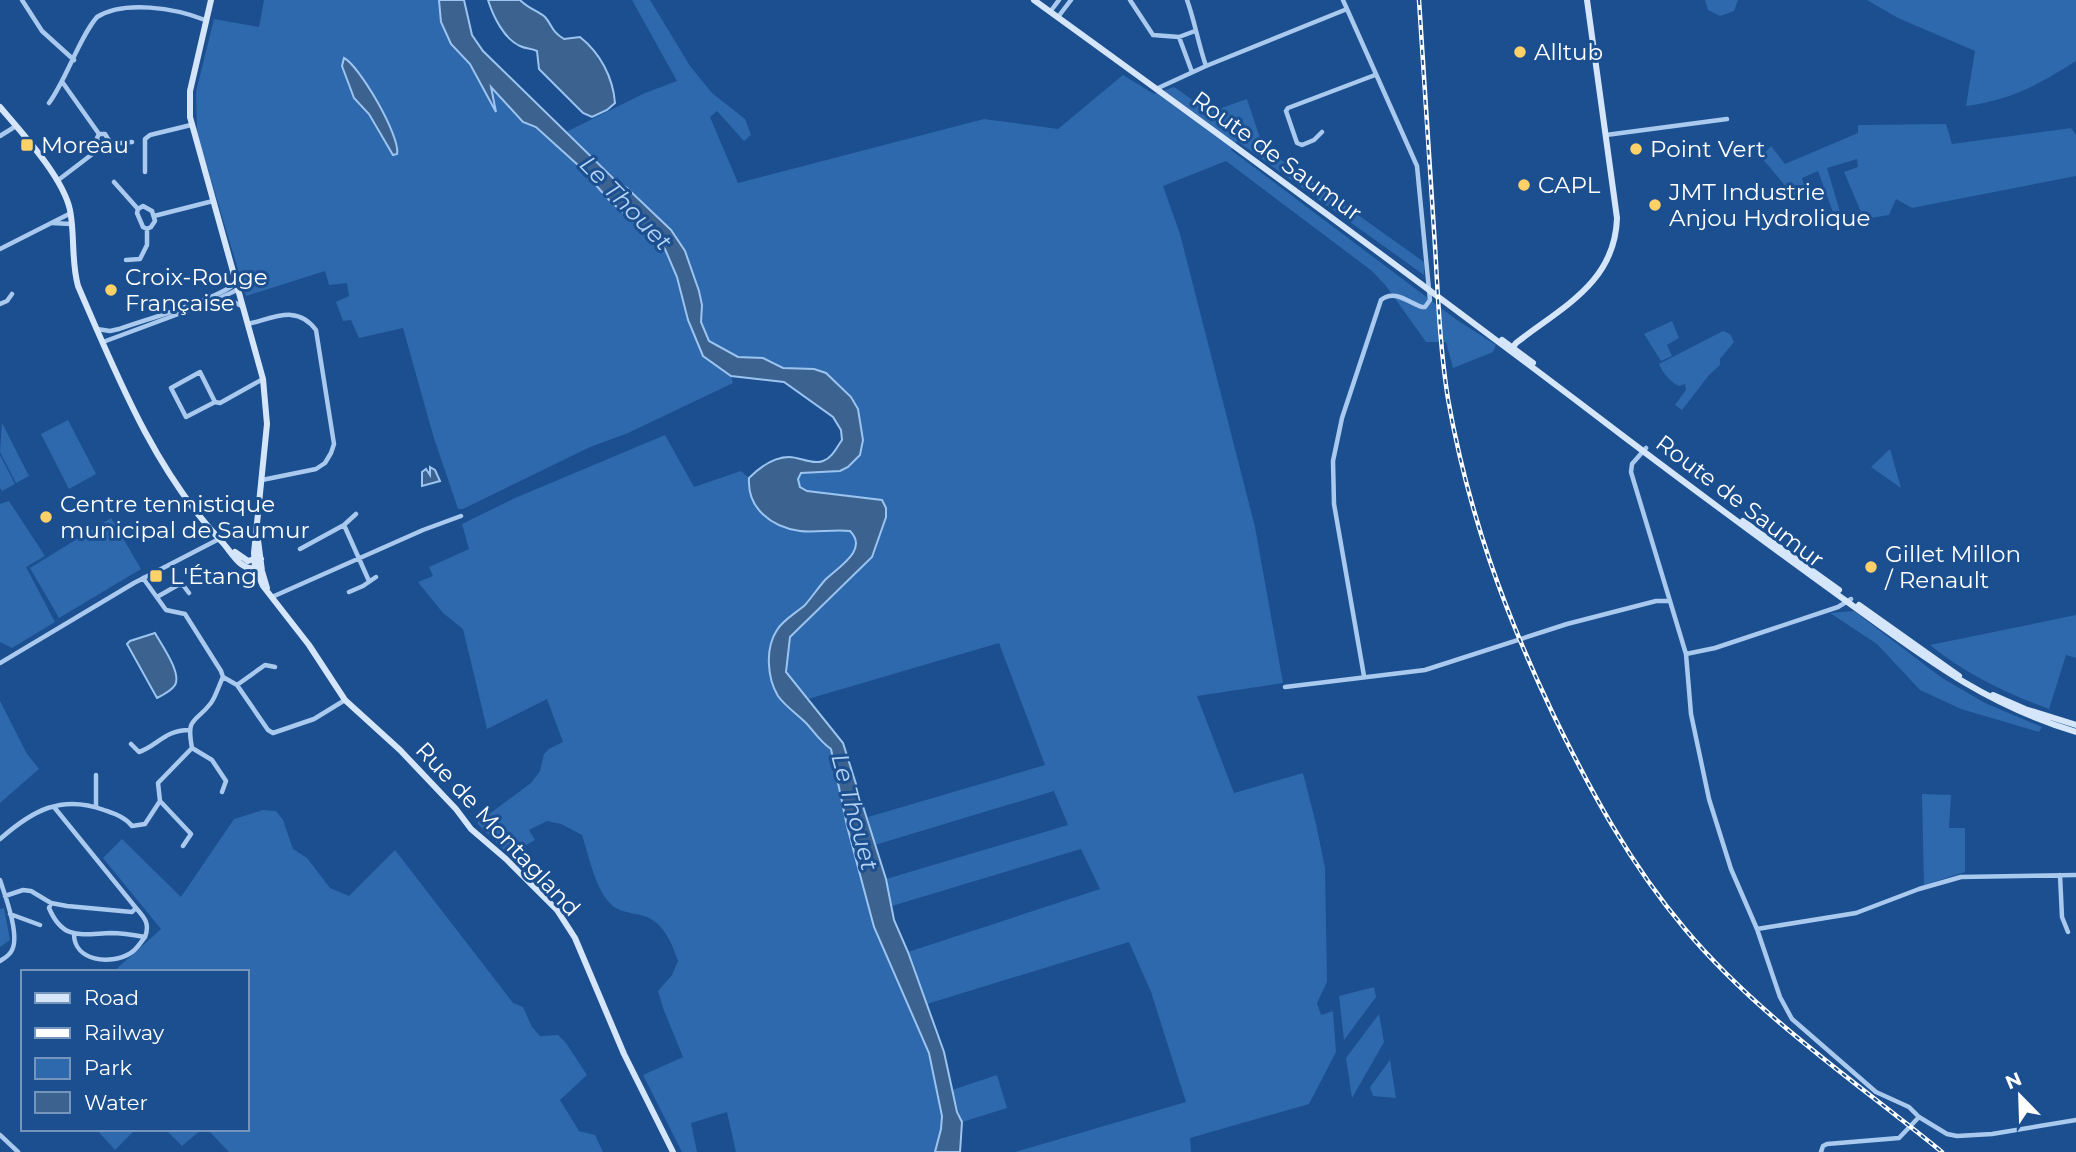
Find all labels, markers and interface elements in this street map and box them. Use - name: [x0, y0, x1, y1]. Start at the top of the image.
- place label: Alltub: [1534, 38, 1603, 66]
- marker: Alltub: [1512, 44, 1528, 60]
- street label: Route de Saumur: [1187, 85, 1367, 227]
- place label: Moreau: [41, 131, 129, 159]
- place label: Point Vert: [1650, 135, 1765, 163]
- marker: Moreau: [19, 137, 35, 153]
- marker: Point Vert: [1628, 141, 1644, 157]
- water label: Le Thouet: [574, 150, 678, 256]
- place label: CAPL: [1538, 171, 1601, 199]
- marker: CAPL: [1516, 177, 1532, 193]
- place label: JMT Industrie Anjou Hydrolique: [1668, 178, 1870, 232]
- marker: JMT Industrie Anjou Hydrolique: [1647, 197, 1663, 213]
- place label: Croix-Rouge Française: [125, 263, 268, 317]
- marker: Croix-Rouge Française: [103, 282, 119, 298]
- street label: Route de Saumur: [1650, 429, 1830, 573]
- place label: Centre tennistique municipal de Saumur: [60, 490, 310, 544]
- marker: Centre tennistique municipal de Saumur: [38, 509, 54, 525]
- place label: Gillet Millon / Renault: [1884, 540, 2021, 594]
- marker: Gillet Millon / Renault: [1863, 559, 1879, 575]
- place label: L'Étang: [170, 562, 257, 590]
- marker: L'Étang: [148, 568, 164, 584]
- street label: Rue de Montagland: [410, 736, 586, 922]
- water label: Le Thouet: [825, 750, 885, 874]
- legend: [21, 970, 248, 1131]
- text: Road: [84, 985, 139, 1010]
- text: Railway: [84, 1020, 165, 1045]
- text: Park: [84, 1055, 132, 1080]
- north arrow: [1985, 1061, 2055, 1131]
- text: N: [2002, 1067, 2025, 1094]
- text: Water: [84, 1090, 148, 1115]

